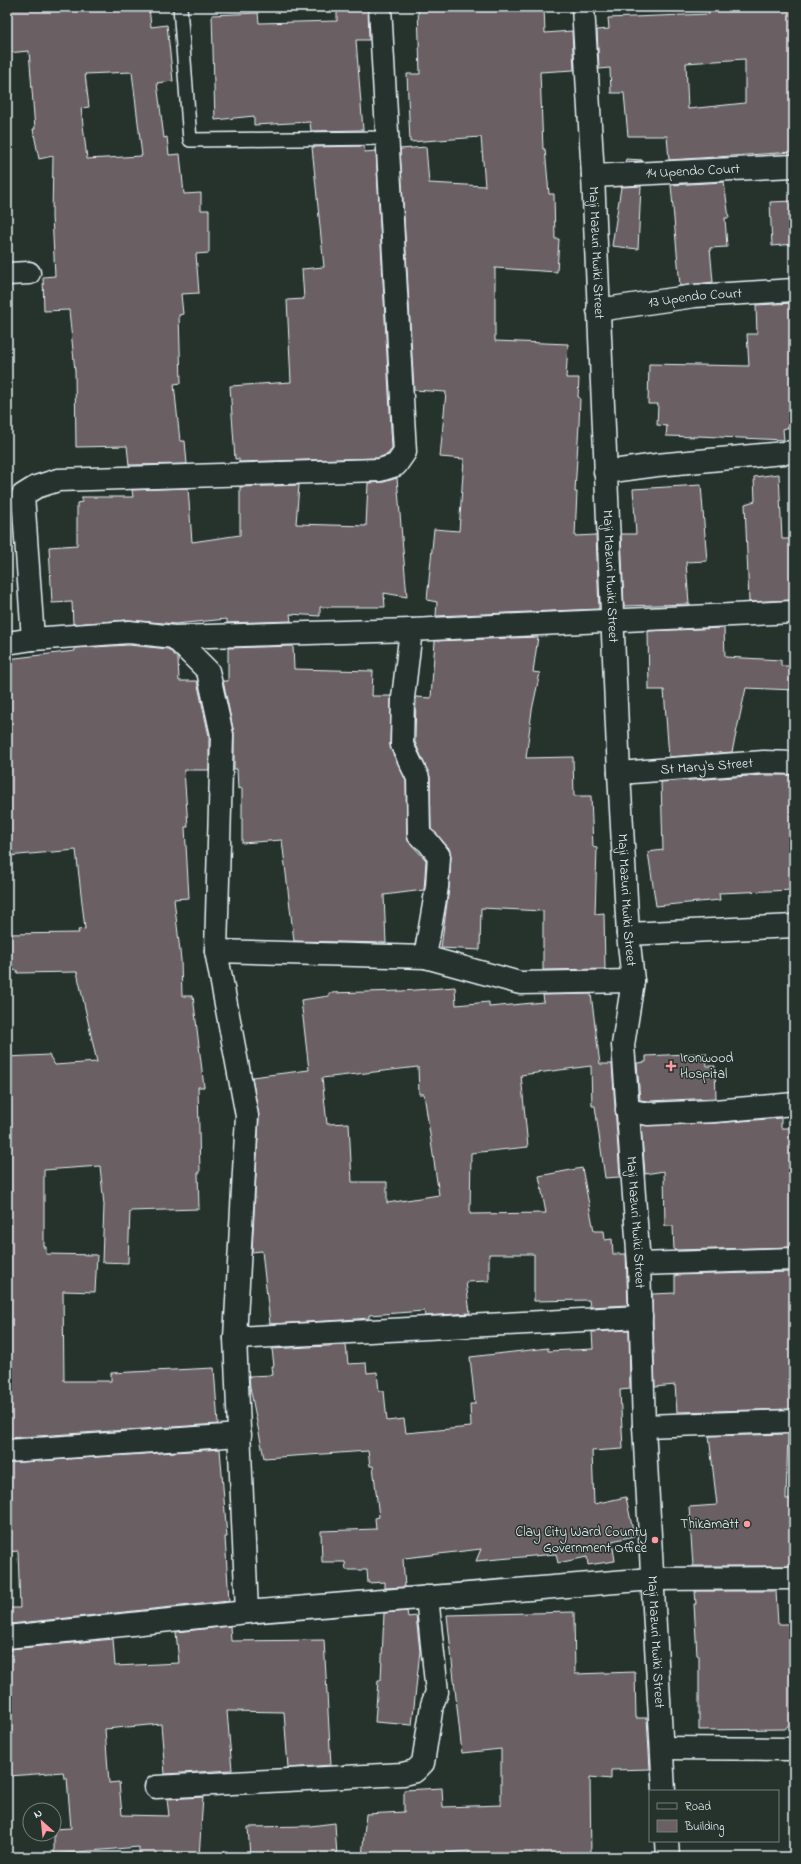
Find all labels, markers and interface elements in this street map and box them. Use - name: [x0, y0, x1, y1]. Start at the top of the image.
- street label: 14 Upendo Court: [645, 158, 741, 184]
- street label: Maji Mazuri Mwiki Street: [583, 186, 610, 320]
- street label: 13 Upendo Court: [647, 283, 743, 313]
- street label: Maji Mazuri Mwiki Street: [597, 509, 624, 643]
- street label: St Mary's Street: [660, 752, 754, 780]
- street label: Maji Mazuri Mwiki Street: [612, 833, 642, 968]
- place label: Ironwood Hospital: [680, 1048, 733, 1085]
- marker: Ironwood Hospital: [665, 1060, 677, 1072]
- street label: Maji Mazuri Mwiki Street: [621, 1155, 650, 1289]
- place label: Thikamatt: [680, 1514, 739, 1535]
- marker: Thikamatt: [742, 1519, 752, 1529]
- place label: Clay City Ward County Government Office: [515, 1522, 648, 1559]
- marker: Clay City Ward County Government Office: [650, 1535, 660, 1545]
- street label: Maji Mazuri Mwiki Street: [642, 1575, 670, 1709]
- legend: [649, 1790, 779, 1842]
- text: Road: [685, 1798, 711, 1816]
- north arrow: [22, 1802, 62, 1842]
- text: N: [31, 1805, 45, 1823]
- text: Building: [684, 1818, 724, 1837]

